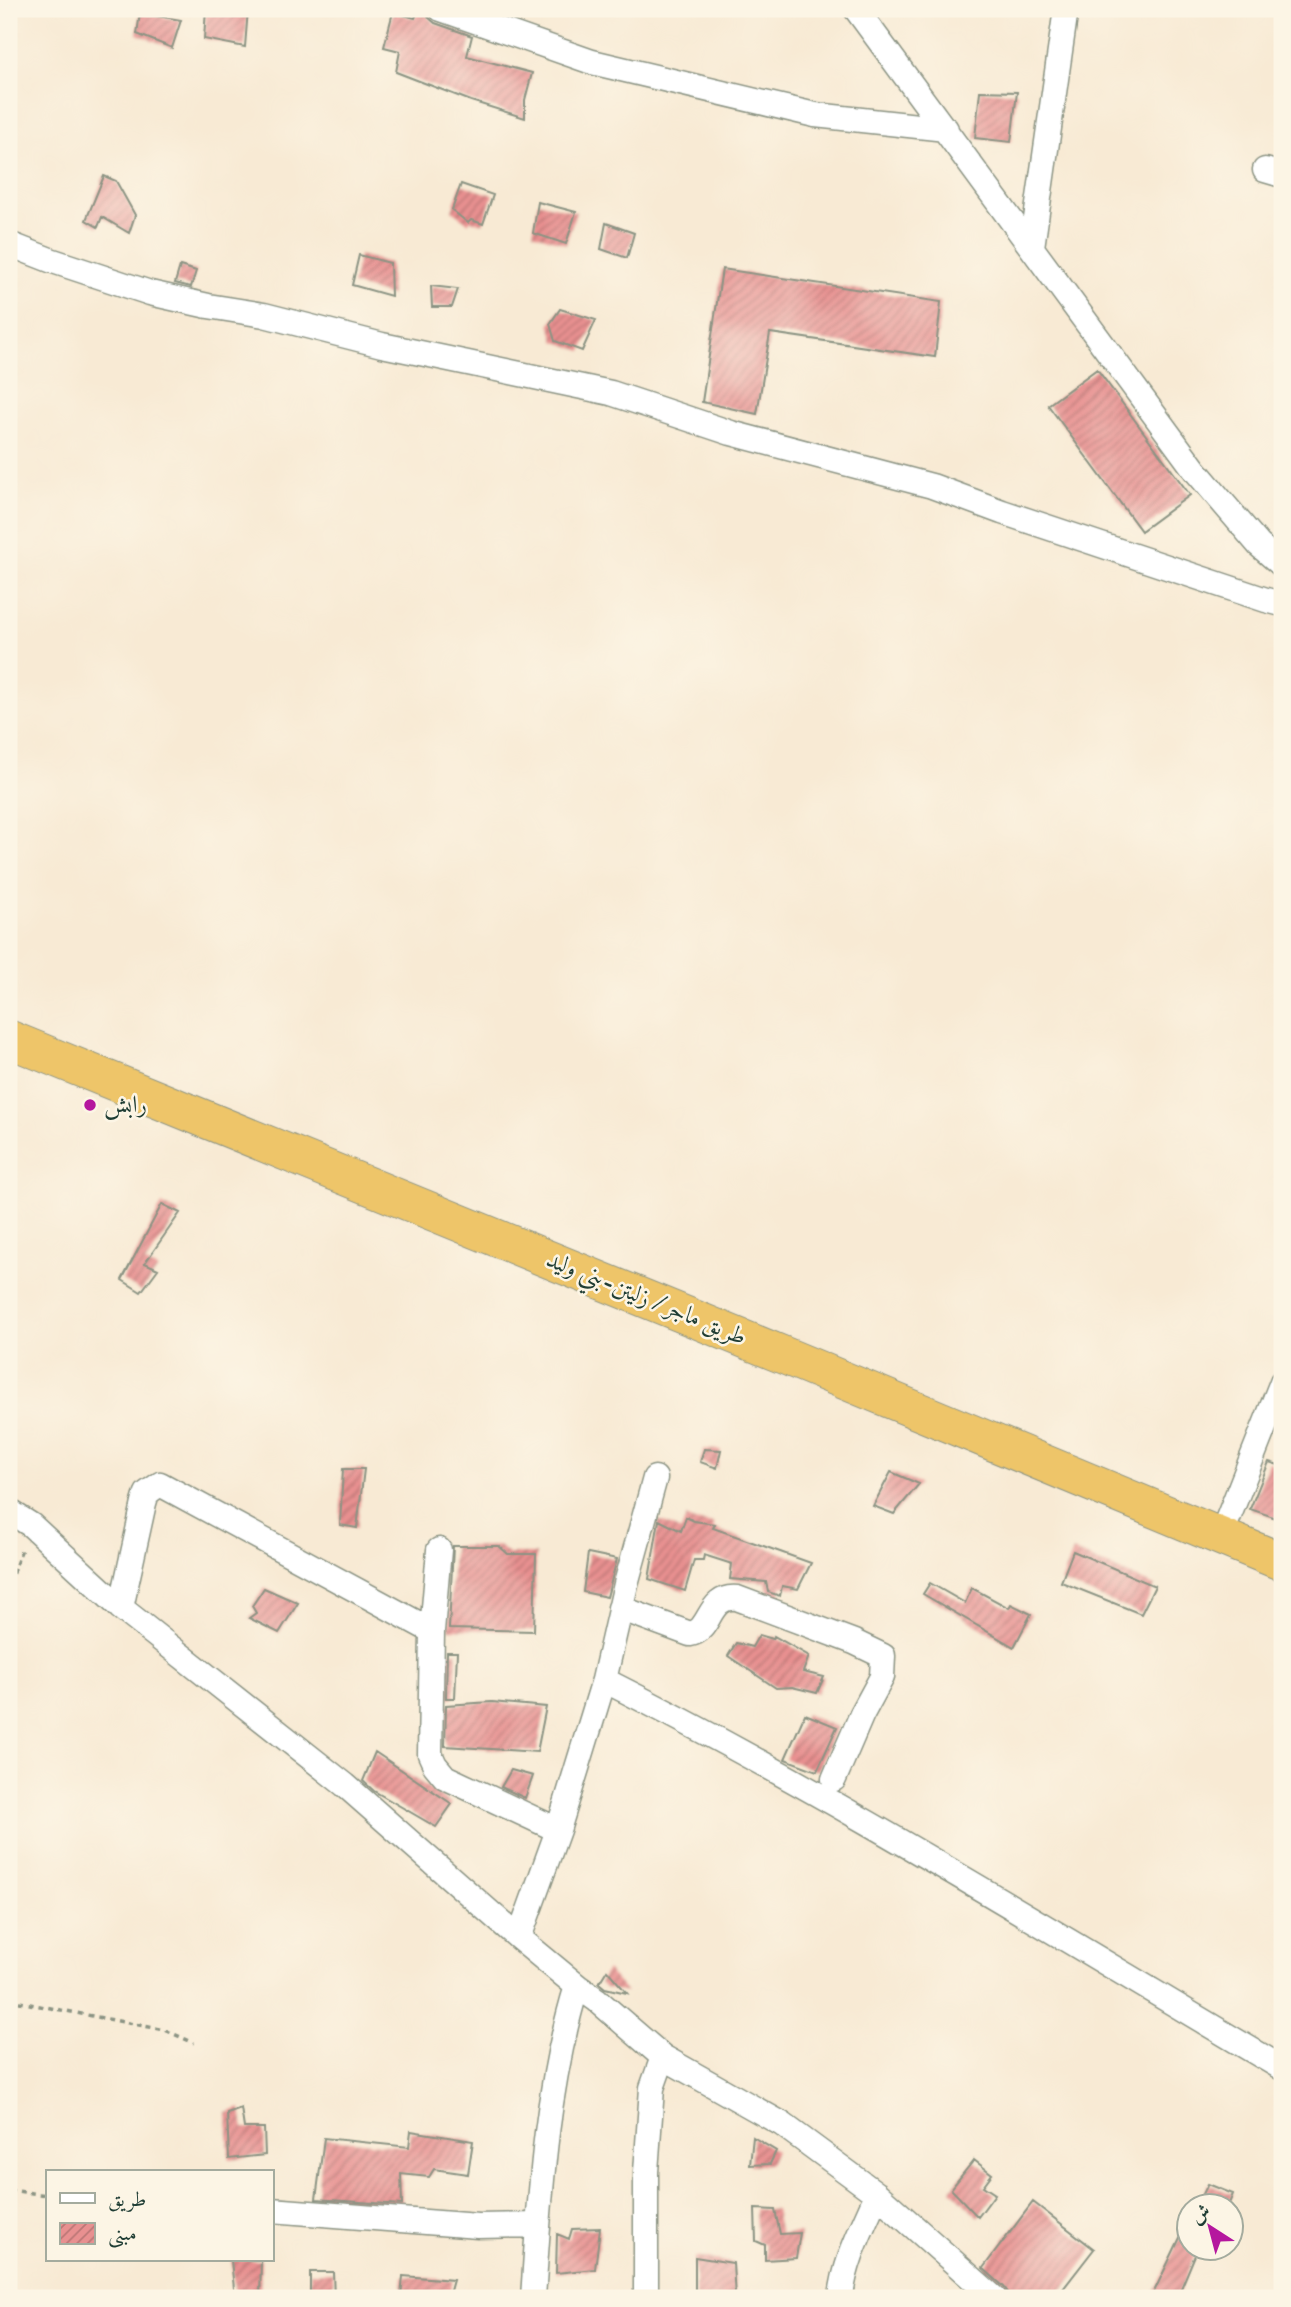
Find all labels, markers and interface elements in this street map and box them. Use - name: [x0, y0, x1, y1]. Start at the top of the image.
- place label: رابش: [104, 1090, 147, 1121]
- marker: رابش: [82, 1097, 98, 1113]
- street label: طريق ماجر / زليتن-بني وليد: [539, 1245, 751, 1358]
- legend: [46, 2170, 273, 2262]
- text: طريق: [108, 2187, 146, 2214]
- north arrow: [1176, 2192, 1246, 2262]
- text: ش: [1187, 2200, 1216, 2230]
- text: مبنى: [108, 2221, 137, 2248]

